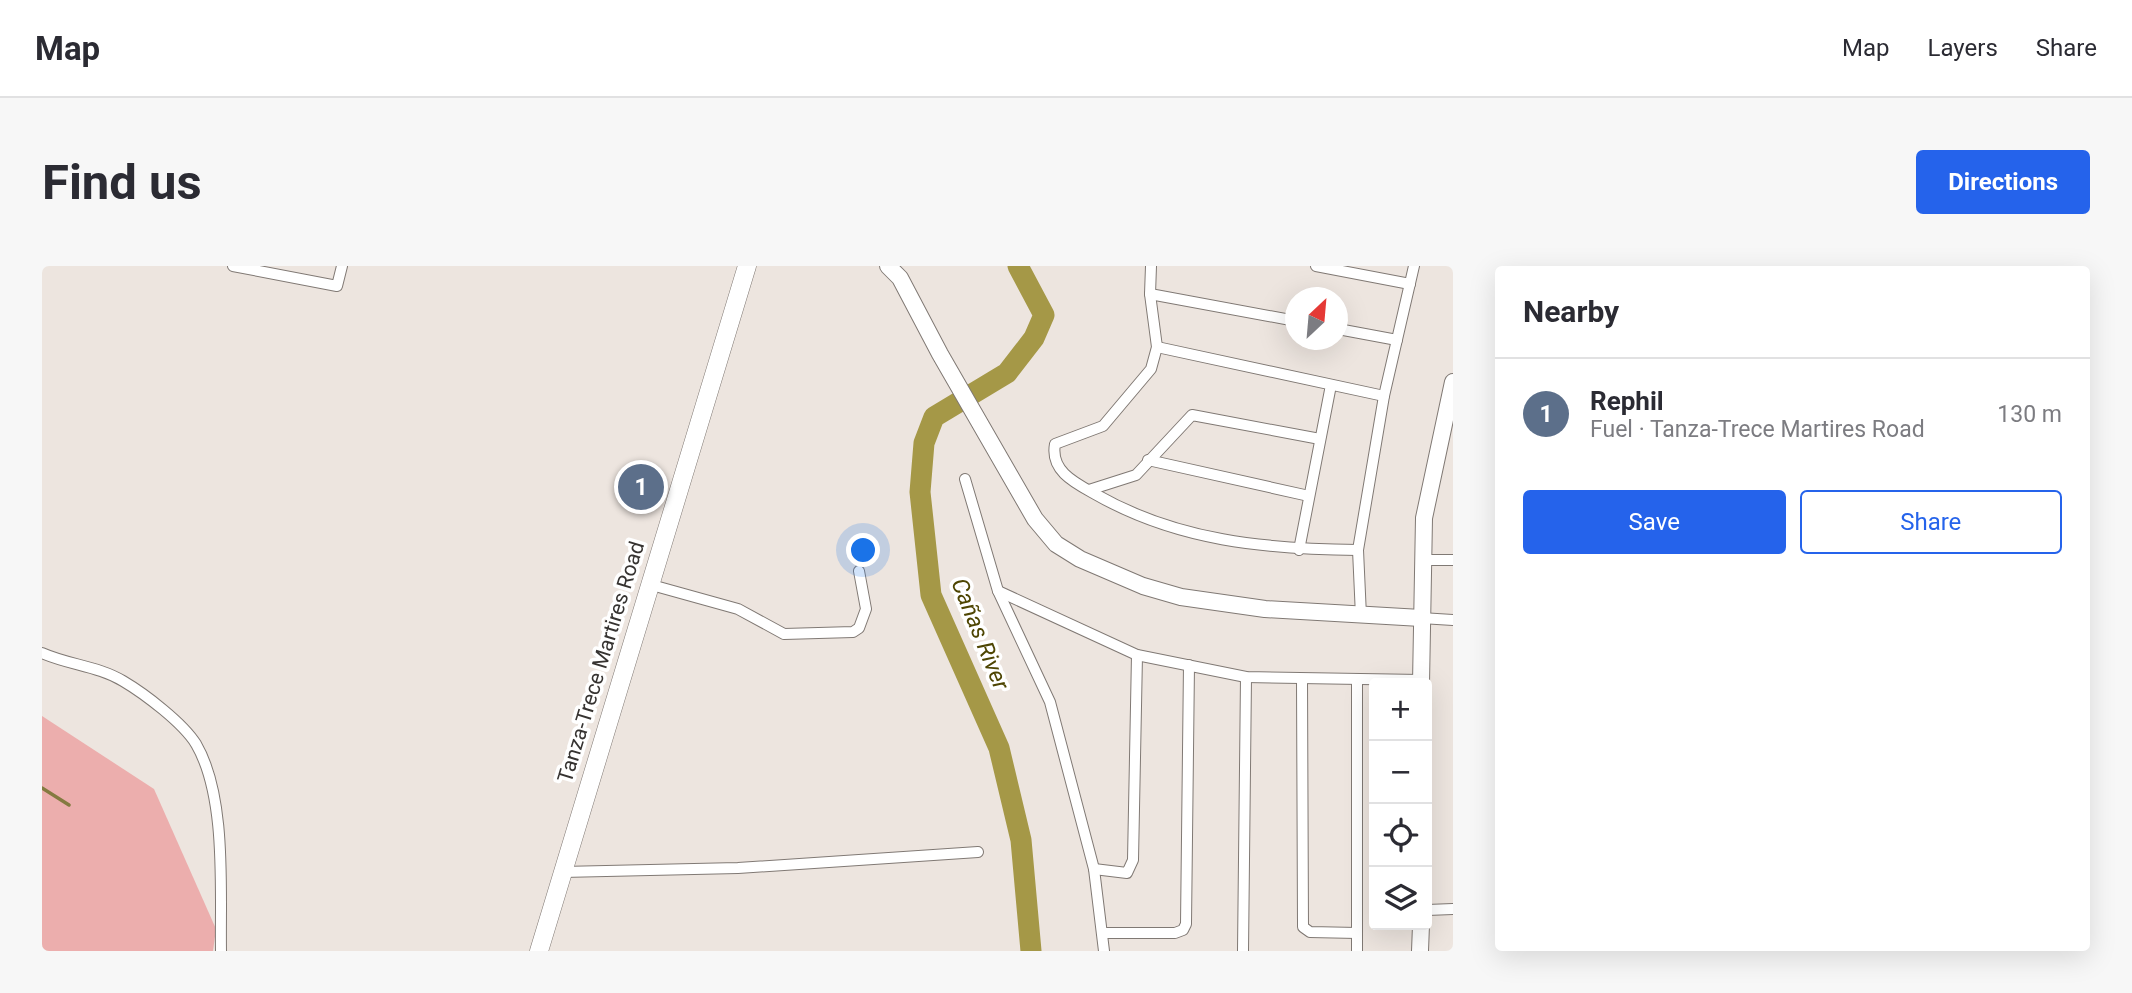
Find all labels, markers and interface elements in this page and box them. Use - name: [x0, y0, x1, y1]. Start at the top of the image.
- text: Map: [35, 29, 100, 68]
- text: Map: [1842, 34, 1890, 62]
- text: Layers: [1928, 34, 1998, 62]
- text: Share: [2036, 34, 2097, 62]
- button: Directions: [1916, 150, 2090, 214]
- text: Find us: [42, 154, 202, 211]
- north arrow: [1285, 287, 1348, 350]
- text: Nearby: [1523, 294, 1619, 329]
- text: Rephil: [1590, 386, 1664, 416]
- text: 1: [1539, 401, 1553, 428]
- text: 130 m: [1997, 401, 2062, 428]
- text: Fuel · Tanza-Trece Martires Road: [1590, 416, 1925, 443]
- pin: 1: [618, 461, 664, 513]
- button: Save: [1523, 490, 1786, 554]
- button: Share: [1800, 490, 2062, 554]
- your location: [846, 533, 880, 567]
- street label: Tanza-Trece Martires Road: [553, 539, 649, 785]
- water label: Cañas River: [945, 574, 1015, 695]
- map controls: [1369, 678, 1432, 930]
- button: +: [1369, 678, 1432, 741]
- button: −: [1369, 741, 1432, 804]
- button: locate: [1369, 804, 1432, 867]
- button: layers: [1369, 867, 1432, 930]

